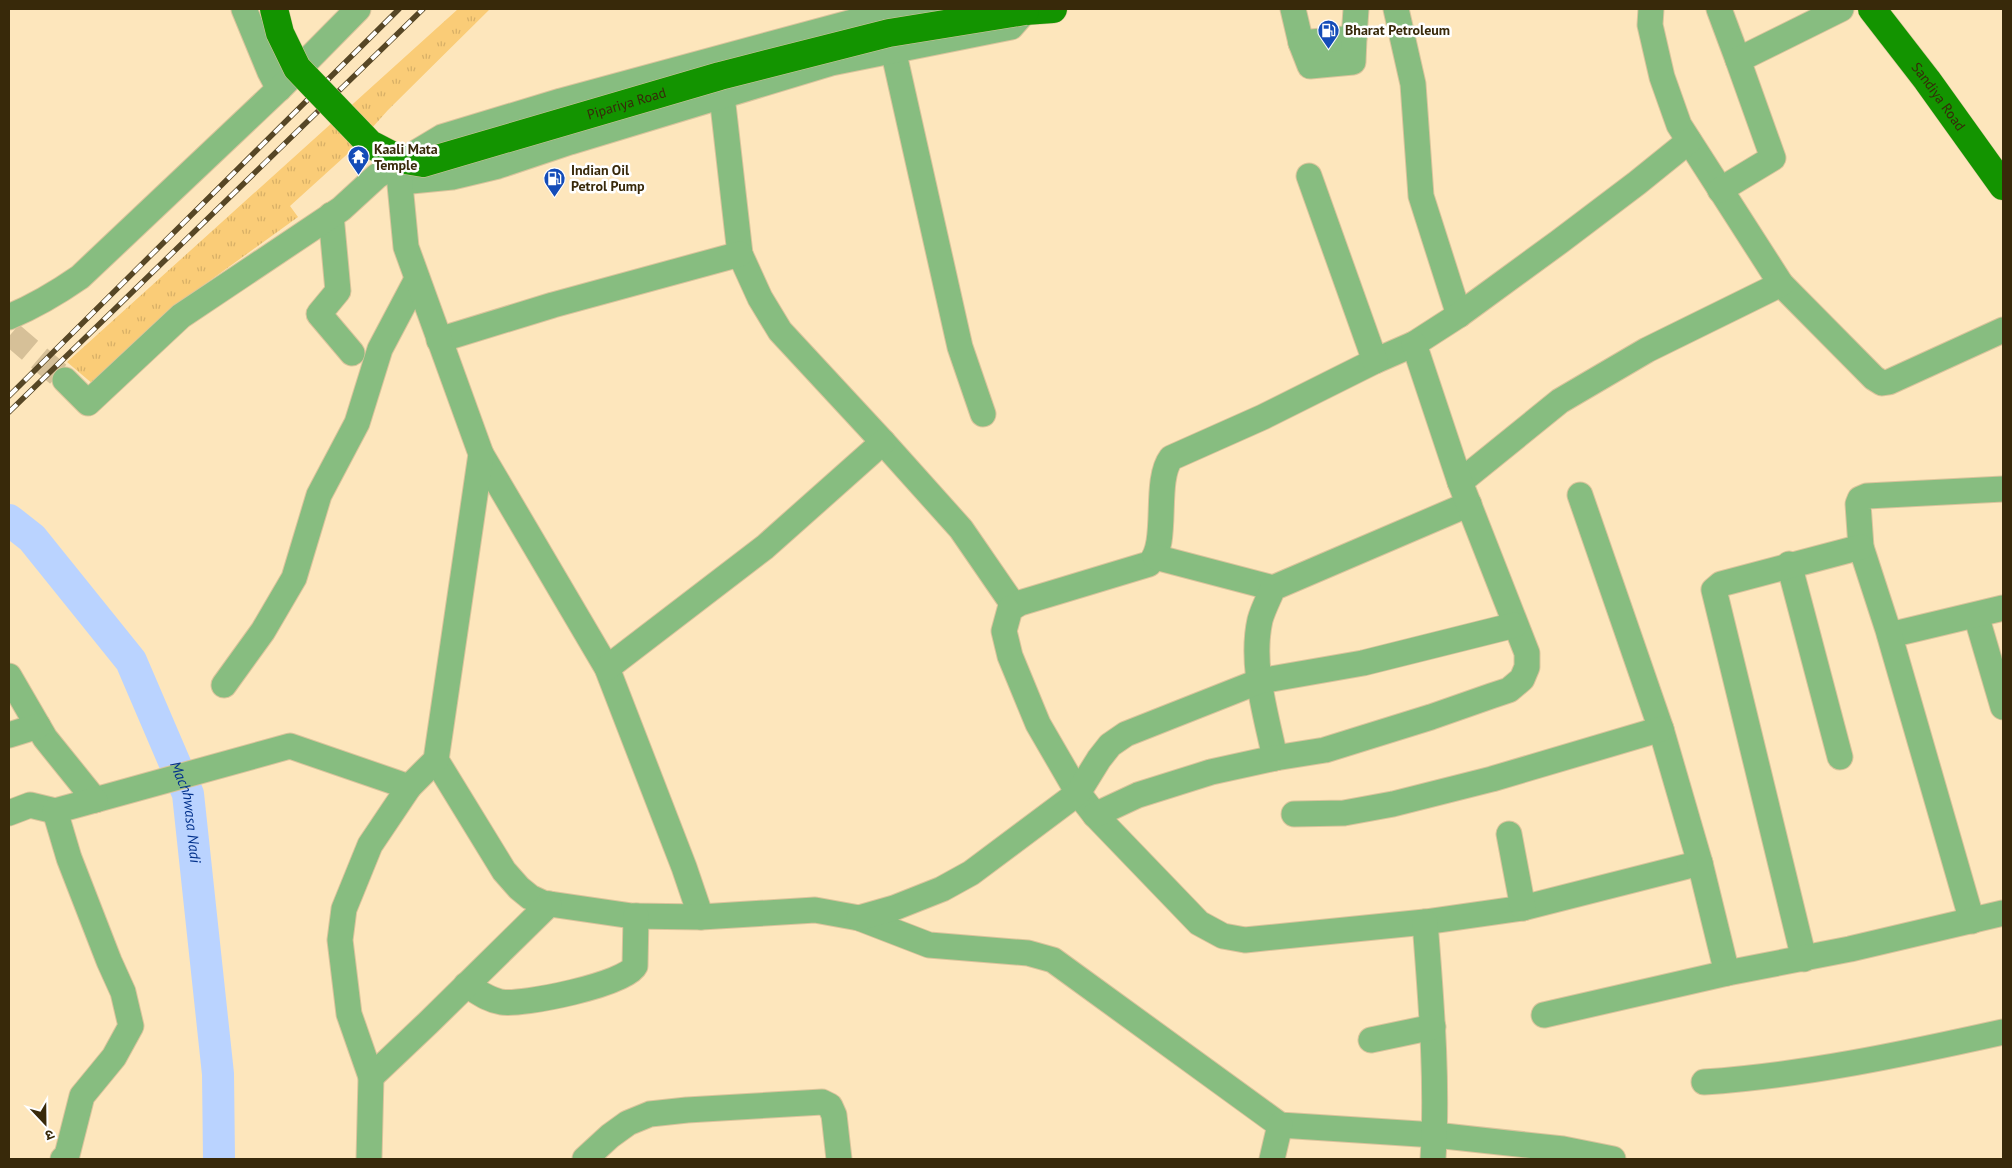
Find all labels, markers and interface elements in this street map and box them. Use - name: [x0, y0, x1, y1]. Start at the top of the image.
- fuel station icon: Bharat Petroleum: [1317, 18, 1341, 49]
- place label: Bharat Petroleum: [1345, 21, 1450, 39]
- street label: Sandiya Road: [1908, 59, 1969, 134]
- street label: Pipariya Road: [585, 83, 668, 124]
- place label: Kaali Mata Temple: [374, 140, 438, 174]
- temple icon: Kaali Mata Temple: [346, 145, 370, 176]
- place label: Indian Oil Petrol Pump: [571, 161, 645, 195]
- fuel station icon: Indian Oil Petrol Pump: [543, 166, 567, 197]
- water label: Machhwasa Nadi: [166, 758, 205, 865]
- north arrow: [20, 1098, 70, 1148]
- text: उ: [42, 1125, 57, 1145]

